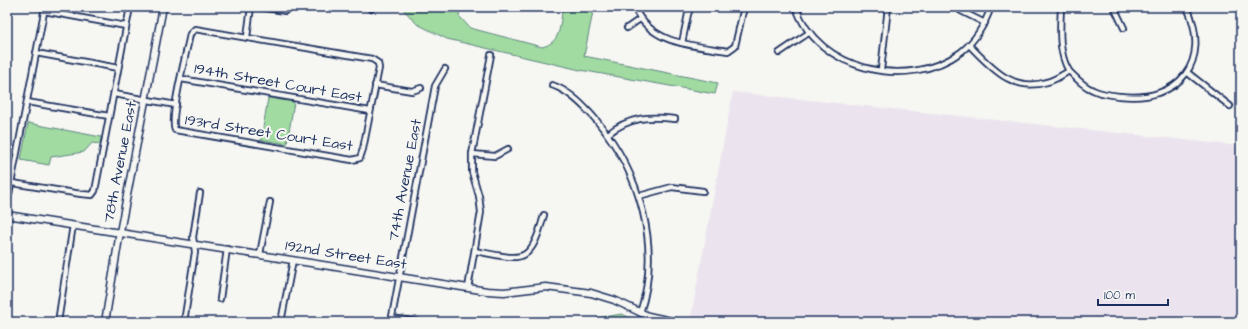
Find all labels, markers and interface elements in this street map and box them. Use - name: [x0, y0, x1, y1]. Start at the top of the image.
- street label: 194th Street Court East: [193, 58, 363, 108]
- street label: 78th Avenue East: [98, 99, 142, 225]
- street label: 193rd Street Court East: [184, 109, 354, 157]
- street label: 74th Avenue East: [383, 117, 427, 243]
- street label: 192nd Street East: [284, 235, 408, 275]
- scale bar: [1098, 281, 1168, 307]
- text: 100 m: [1104, 287, 1135, 304]

